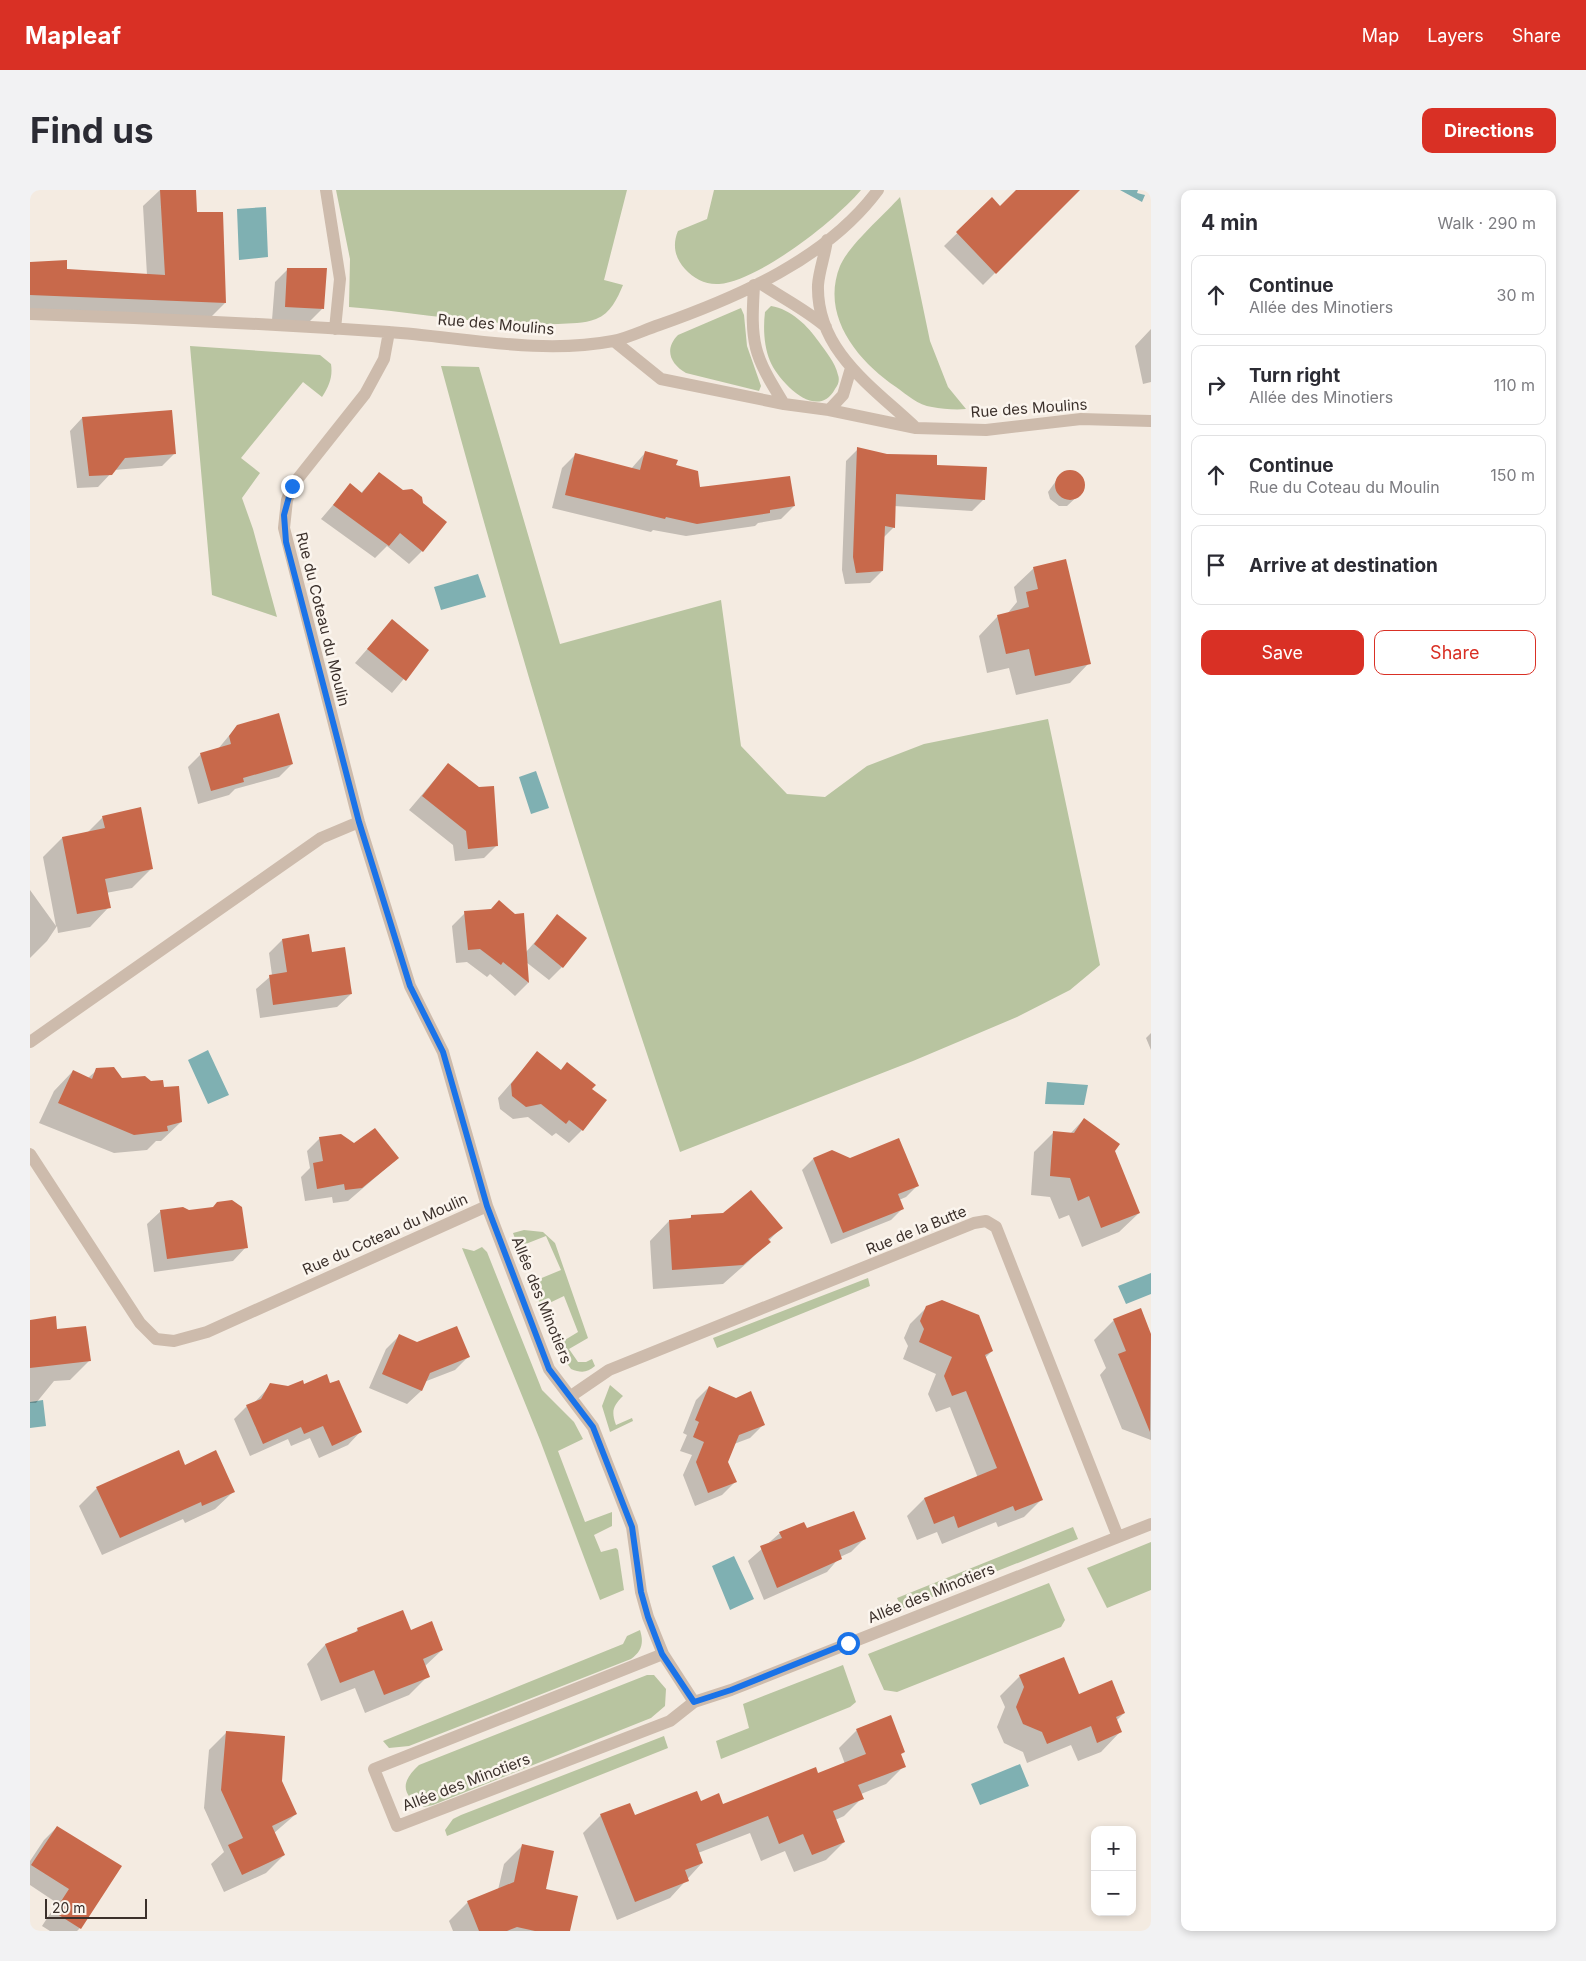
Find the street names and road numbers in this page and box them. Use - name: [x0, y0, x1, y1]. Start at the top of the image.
- street label: Rue des Moulins: [437, 309, 555, 339]
- street label: Rue des Moulins: [970, 394, 1088, 422]
- street label: Rue du Coteau du Moulin: [292, 530, 354, 708]
- street label: Rue du Coteau du Moulin: [300, 1189, 470, 1279]
- street label: Rue de la Butte: [863, 1201, 969, 1259]
- street label: Allée des Minotiers: [508, 1234, 576, 1366]
- street label: Allée des Minotiers: [865, 1559, 997, 1627]
- street label: Allée des Minotiers: [399, 1749, 533, 1815]

